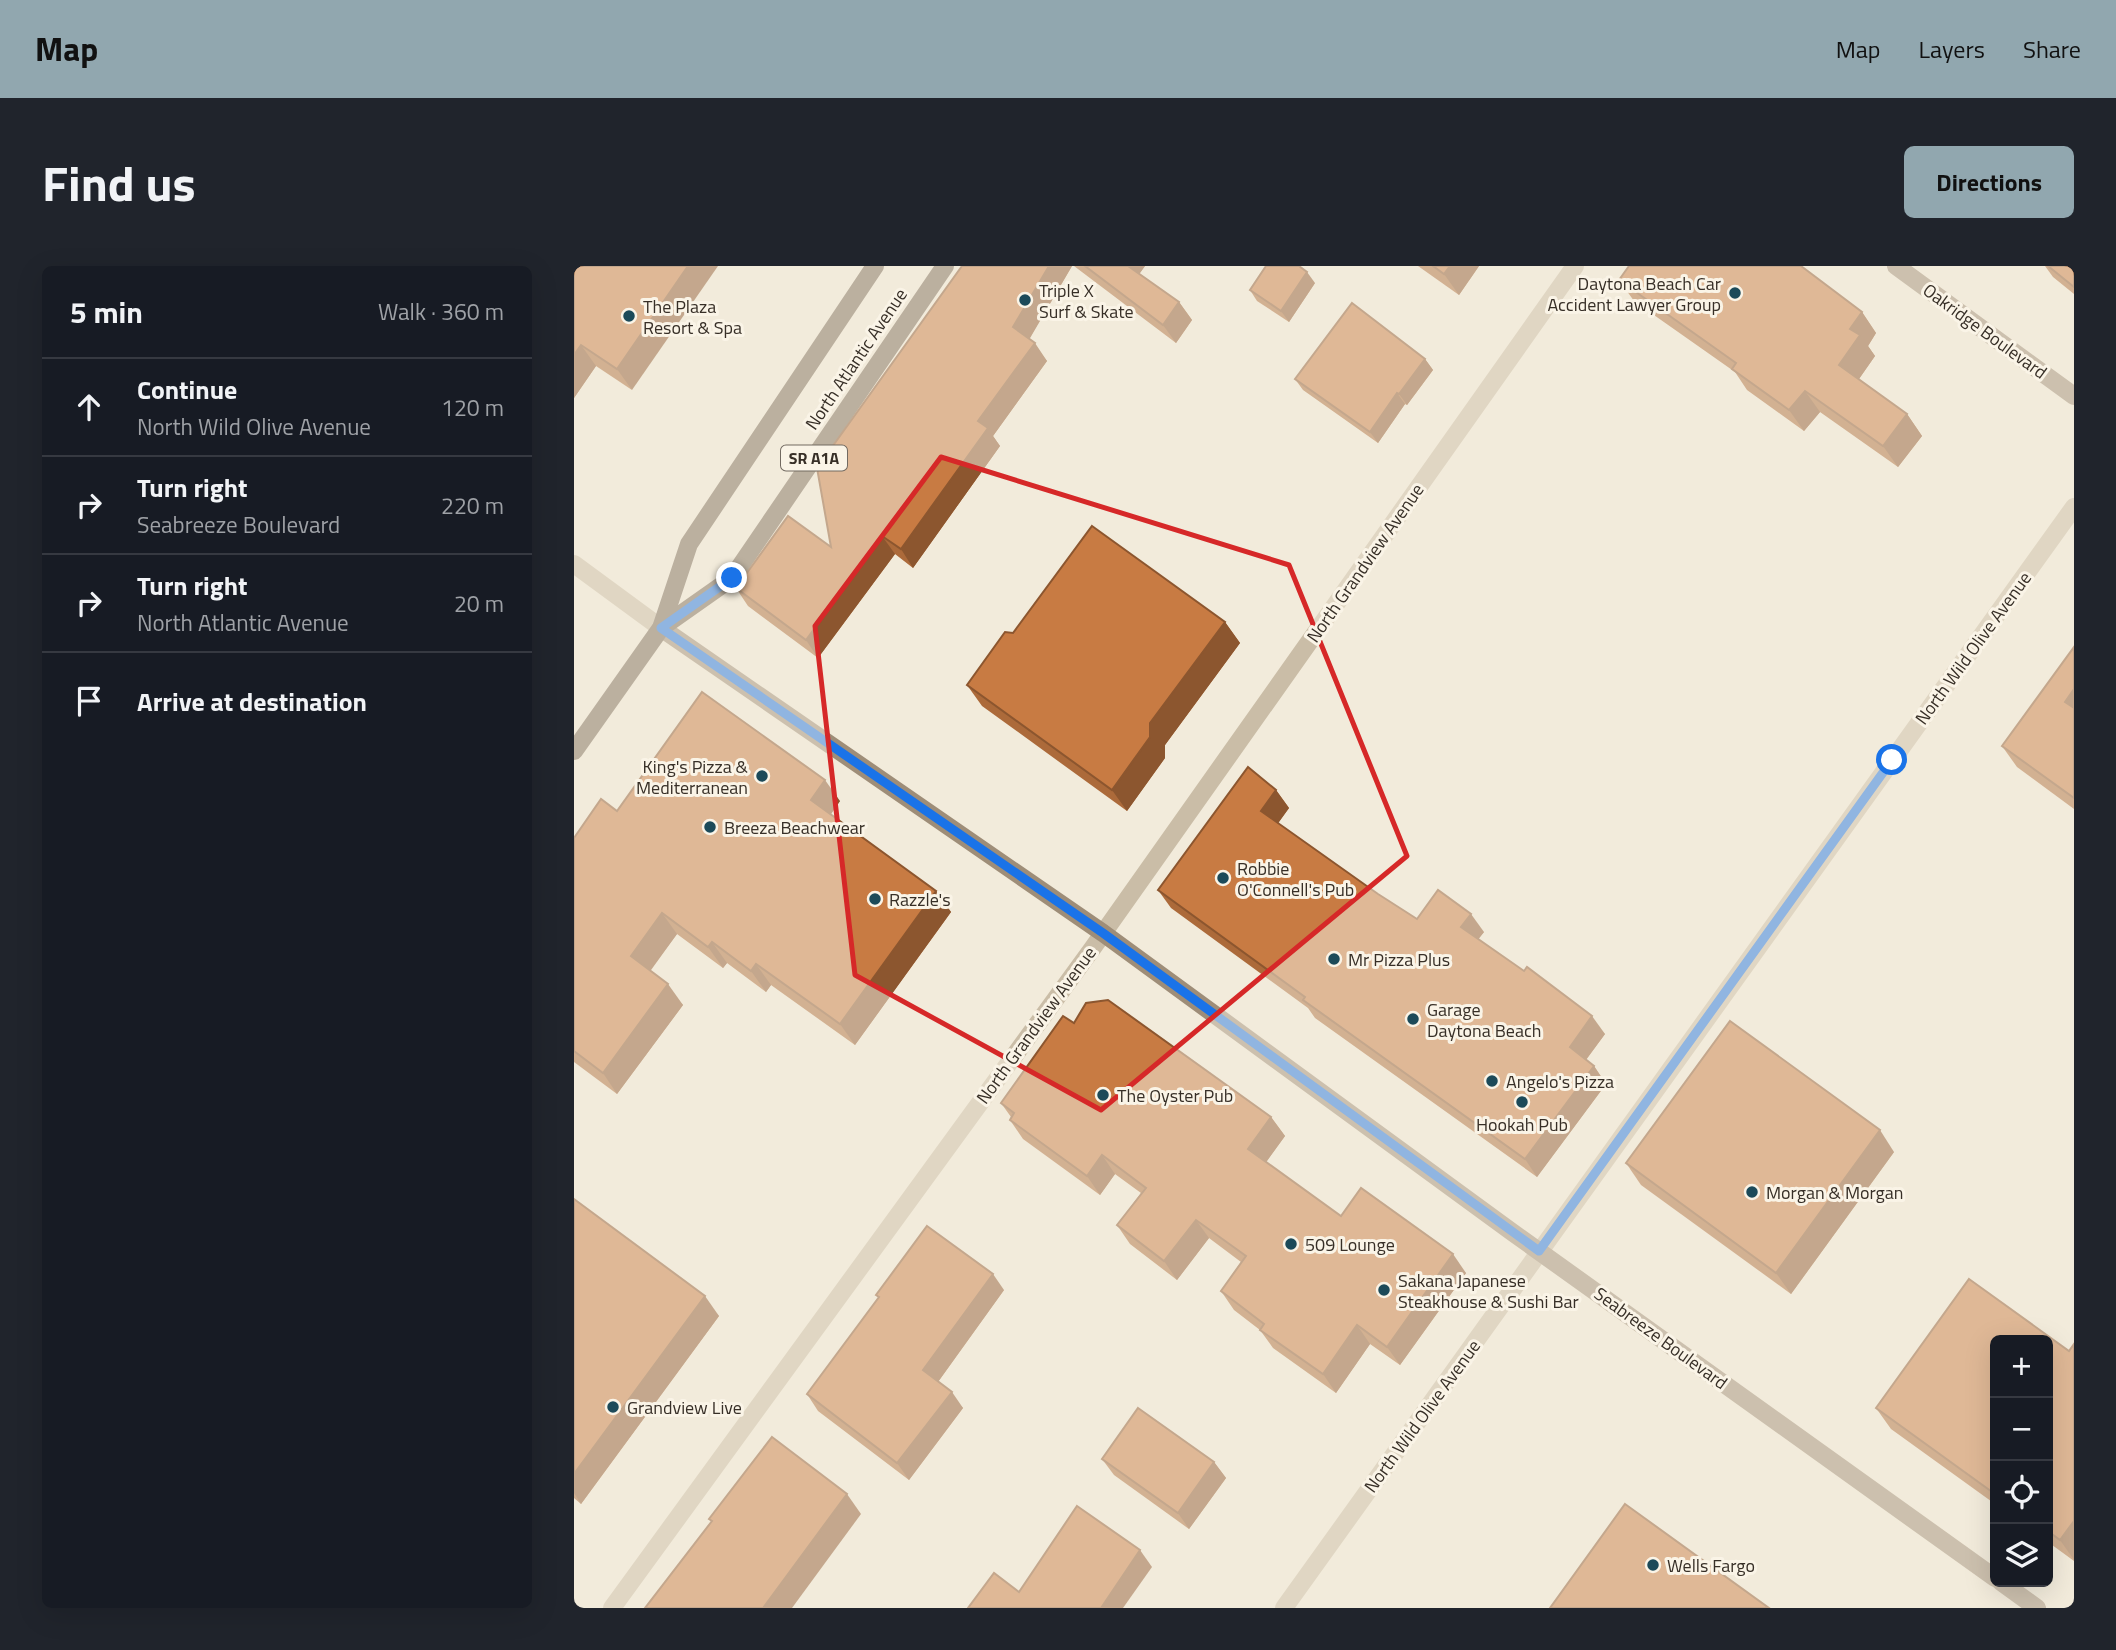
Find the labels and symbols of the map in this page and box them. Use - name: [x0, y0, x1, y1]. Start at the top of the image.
- place label: Daytona Beach Car Accident Lawyer Group: [1547, 270, 1721, 318]
- place label: Triple X Surf & Skate: [1039, 277, 1134, 325]
- street label: Oakridge Boulevard: [1917, 277, 2053, 385]
- street label: North Atlantic Avenue: [798, 283, 914, 435]
- marker: Daytona Beach Car Accident Lawyer Group: [1727, 285, 1743, 301]
- marker: Triple X Surf & Skate: [1017, 292, 1033, 308]
- place label: The Plaza Resort & Spa: [643, 293, 742, 341]
- marker: The Plaza Resort & Spa: [621, 308, 637, 324]
- road number: SR A1A: [781, 446, 847, 470]
- street label: North Grandview Avenue: [1300, 478, 1430, 648]
- route end: [716, 562, 747, 593]
- street label: North Wild Olive Avenue: [1908, 566, 2038, 730]
- route start: [1876, 744, 1907, 775]
- place label: King's Pizza & Mediterranean: [636, 753, 749, 801]
- marker: King's Pizza & Mediterranean: [754, 768, 770, 784]
- place label: Breeza Beachwear: [724, 814, 865, 841]
- marker: Breeza Beachwear: [702, 819, 718, 835]
- place label: Robbie O'Connell's Pub: [1237, 855, 1354, 903]
- marker: Robbie O'Connell's Pub: [1215, 870, 1231, 886]
- place label: Razzle's: [889, 886, 951, 913]
- marker: Razzle's: [867, 891, 883, 907]
- street label: North Grandview Avenue: [970, 941, 1102, 1109]
- place label: Mr Pizza Plus: [1348, 946, 1450, 973]
- marker: Mr Pizza Plus: [1326, 951, 1342, 967]
- place label: Garage Daytona Beach: [1427, 996, 1541, 1044]
- marker: Garage Daytona Beach: [1405, 1011, 1421, 1027]
- place label: Angelo's Pizza: [1506, 1068, 1614, 1095]
- marker: Angelo's Pizza: [1484, 1073, 1500, 1089]
- place label: The Oyster Pub: [1117, 1082, 1233, 1109]
- marker: The Oyster Pub: [1095, 1087, 1111, 1103]
- marker: Hookah Pub: [1514, 1094, 1530, 1110]
- place label: Hookah Pub: [1476, 1111, 1568, 1138]
- place label: Morgan & Morgan: [1766, 1179, 1903, 1206]
- marker: Morgan & Morgan: [1744, 1184, 1760, 1200]
- place label: 509 Lounge: [1305, 1231, 1395, 1258]
- marker: 509 Lounge: [1283, 1236, 1299, 1252]
- place label: Sakana Japanese Steakhouse & Sushi Bar: [1398, 1267, 1579, 1315]
- street label: Seabreeze Boulevard: [1589, 1280, 1733, 1396]
- marker: Sakana Japanese Steakhouse & Sushi Bar: [1376, 1282, 1392, 1298]
- street label: North Wild Olive Avenue: [1357, 1334, 1487, 1498]
- place label: Grandview Live: [627, 1394, 742, 1421]
- marker: Grandview Live: [605, 1399, 621, 1415]
- place label: Wells Fargo: [1667, 1552, 1755, 1579]
- marker: Wells Fargo: [1645, 1557, 1661, 1573]

